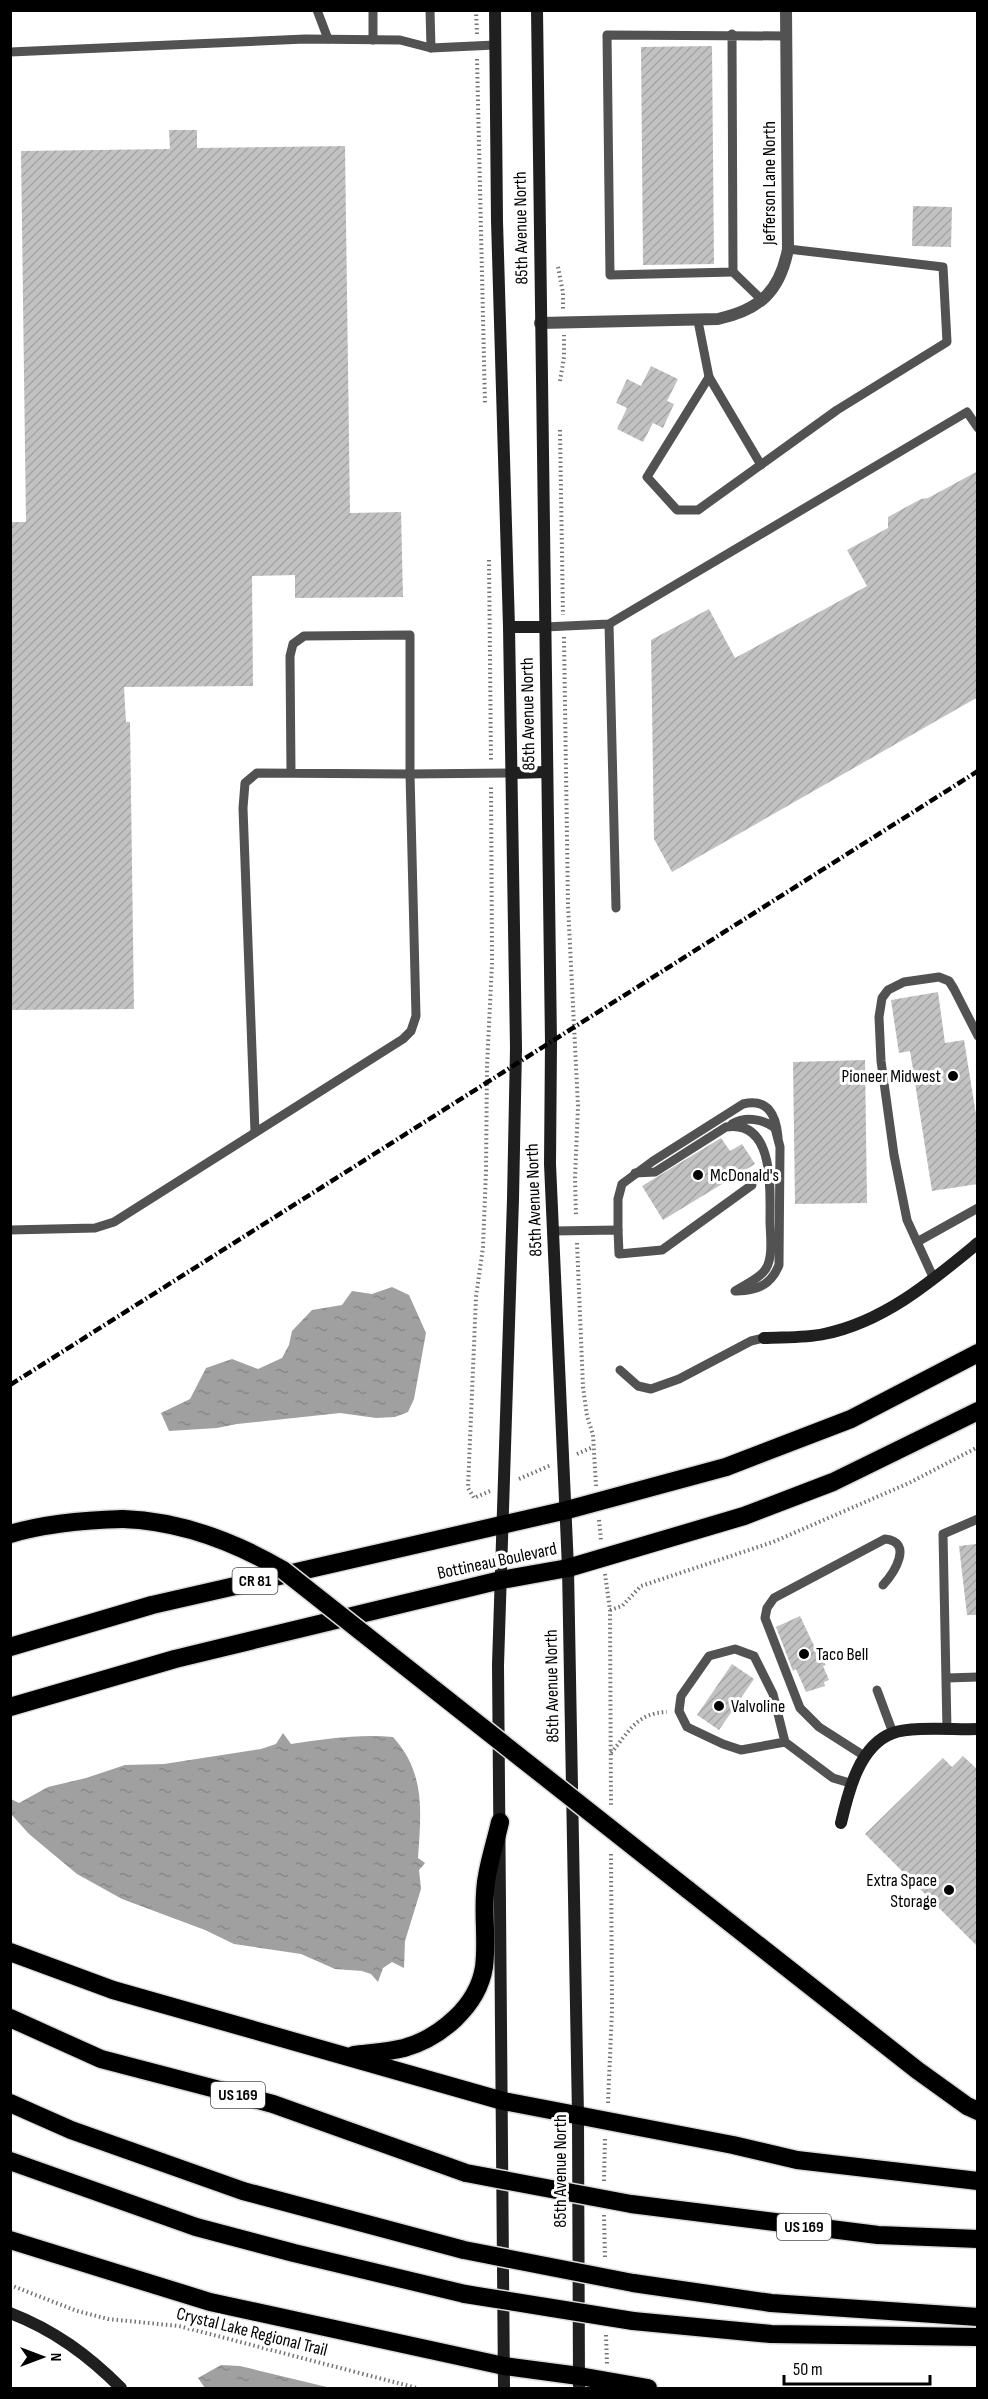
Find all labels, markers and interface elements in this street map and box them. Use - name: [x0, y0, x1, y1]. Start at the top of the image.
- street label: Jefferson Lane North: [759, 121, 780, 246]
- street label: 85th Avenue North: [510, 171, 532, 285]
- street label: 85th Avenue North: [517, 657, 539, 771]
- place label: Pioneer Midwest: [842, 1066, 941, 1087]
- marker: Pioneer Midwest: [946, 1069, 960, 1083]
- street label: 85th Avenue North: [522, 1143, 546, 1257]
- place label: McDonald's: [710, 1165, 779, 1186]
- marker: McDonald's: [691, 1168, 705, 1182]
- street label: Bottineau Boulevard: [435, 1538, 559, 1584]
- road number: CR 81: [232, 1568, 278, 1594]
- street label: 85th Avenue North: [541, 1629, 563, 1743]
- place label: Taco Bell: [816, 1644, 868, 1665]
- marker: Taco Bell: [797, 1647, 811, 1661]
- place label: Valvoline: [731, 1696, 785, 1717]
- marker: Valvoline: [712, 1699, 726, 1713]
- place label: Extra Space Storage: [866, 1870, 937, 1912]
- marker: Extra Space Storage: [942, 1883, 956, 1897]
- road number: US 169: [211, 2082, 265, 2108]
- street label: 85th Avenue North: [550, 2114, 571, 2228]
- road number: US 169: [777, 2214, 831, 2240]
- street label: Crystal Lake Regional Trail: [174, 2303, 330, 2361]
- north arrow: [12, 2327, 72, 2387]
- scale bar: [784, 2348, 930, 2386]
- text: N: [46, 2353, 65, 2361]
- text: 50 m: [793, 2359, 823, 2380]

